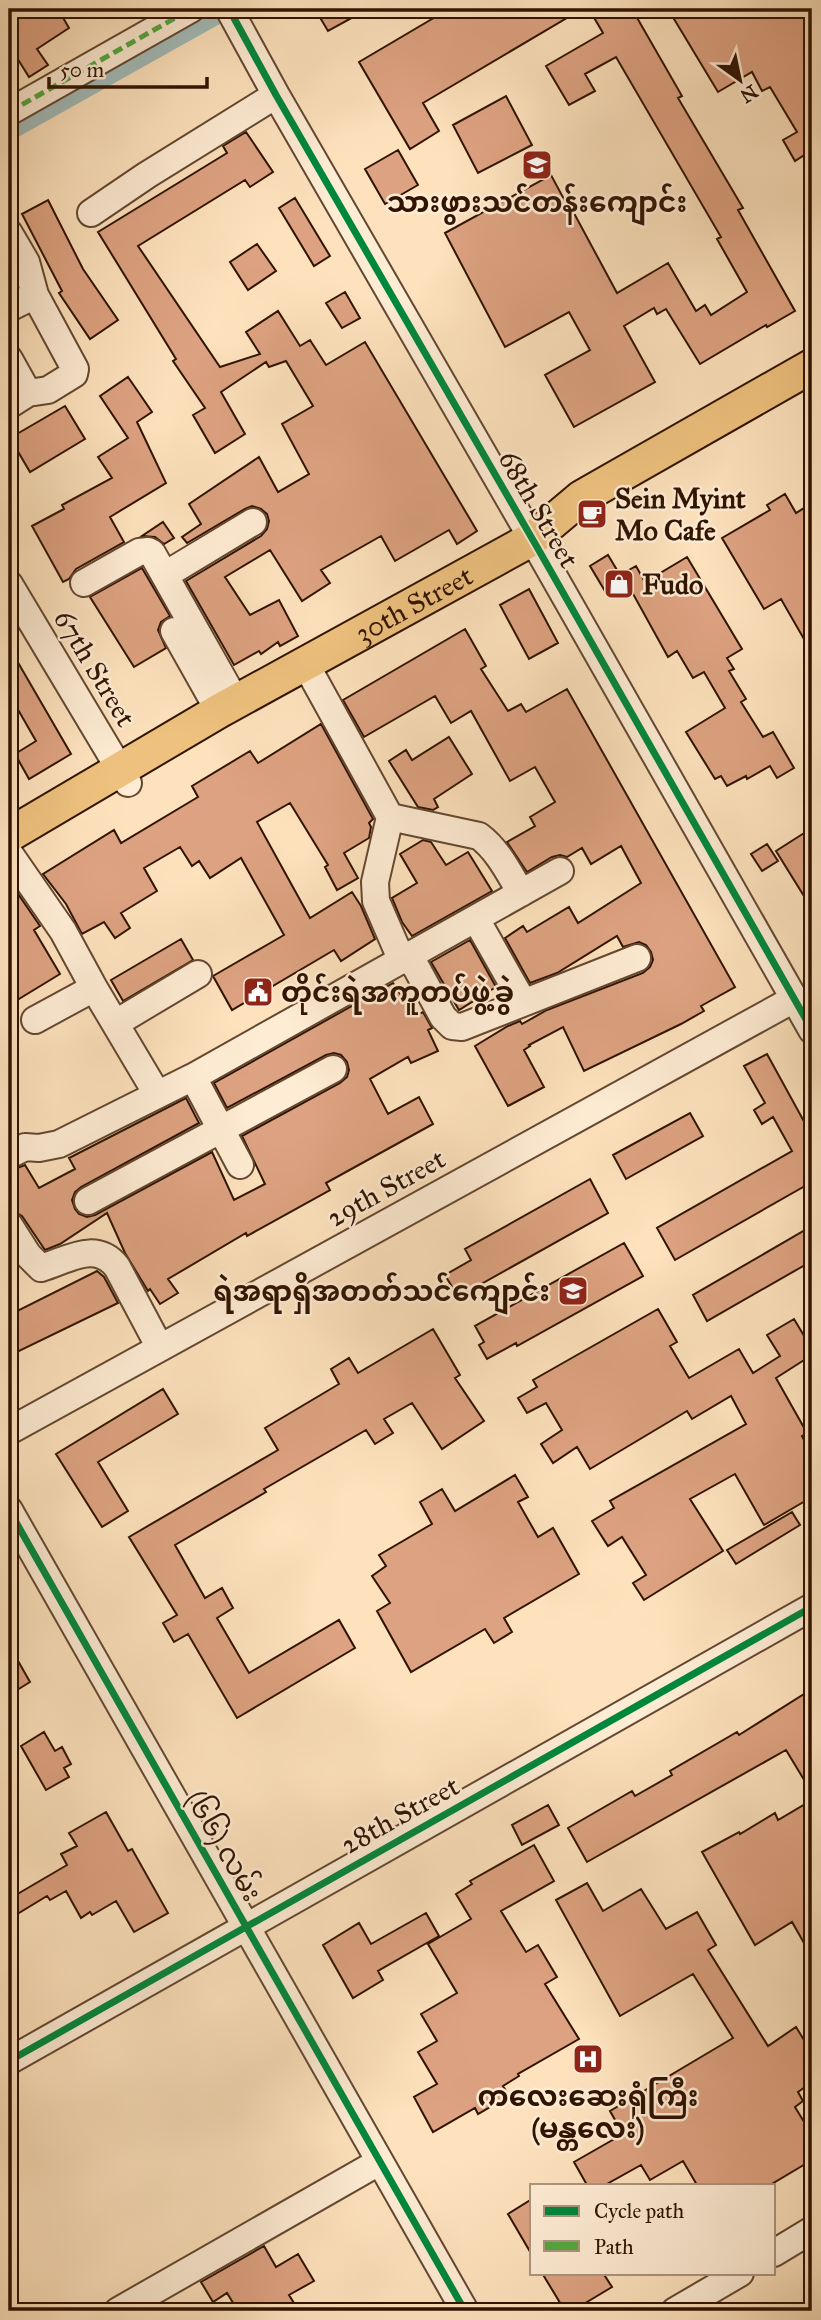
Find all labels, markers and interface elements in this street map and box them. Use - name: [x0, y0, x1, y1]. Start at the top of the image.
- scale bar: [49, 46, 206, 90]
- north arrow: [706, 46, 776, 116]
- text: 50 m: [60, 57, 105, 83]
- text: N: [736, 80, 762, 108]
- school or university icon: သားဖွားသင်တန်းကျောင်း: [520, 148, 554, 182]
- place label: သားဖွားသင်တန်းကျောင်း: [387, 183, 687, 226]
- street label: 68th Street: [491, 444, 587, 574]
- place label: Sein Myint Mo Cafe: [615, 481, 746, 548]
- cafe icon: Sein Myint Mo Cafe: [575, 497, 609, 531]
- street label: 30th Street: [349, 558, 479, 650]
- shop icon: Fudo: [602, 567, 636, 601]
- place label: Fudo: [642, 567, 703, 602]
- street label: 67th Street: [46, 603, 144, 733]
- place label: တိုင်းရဲအကူတပ်ဖွဲ့ခွဲ: [281, 973, 514, 1015]
- public building icon: တိုင်းရဲအကူတပ်ဖွဲ့ခွဲ: [241, 975, 275, 1009]
- street label: 29th Street: [321, 1141, 451, 1235]
- place label: ရဲအရာရှိအတတ်သင်ကျောင်း: [213, 1272, 550, 1315]
- school or university icon: ရဲအရာရှိအတတ်သင်ကျောင်း: [556, 1274, 590, 1308]
- street label: 28th Street: [335, 1768, 465, 1862]
- street label: (၆၆) လမ်း: [178, 1784, 271, 1908]
- hospital icon: ကလေးဆေးရုံကြီး (မန္တလေး): [571, 2042, 605, 2076]
- place label: ကလေးဆေးရုံကြီး (မန္တလေး): [478, 2077, 698, 2151]
- legend: [530, 2184, 776, 2274]
- text: Cycle path: [594, 2198, 685, 2224]
- text: Path: [594, 2234, 634, 2260]

